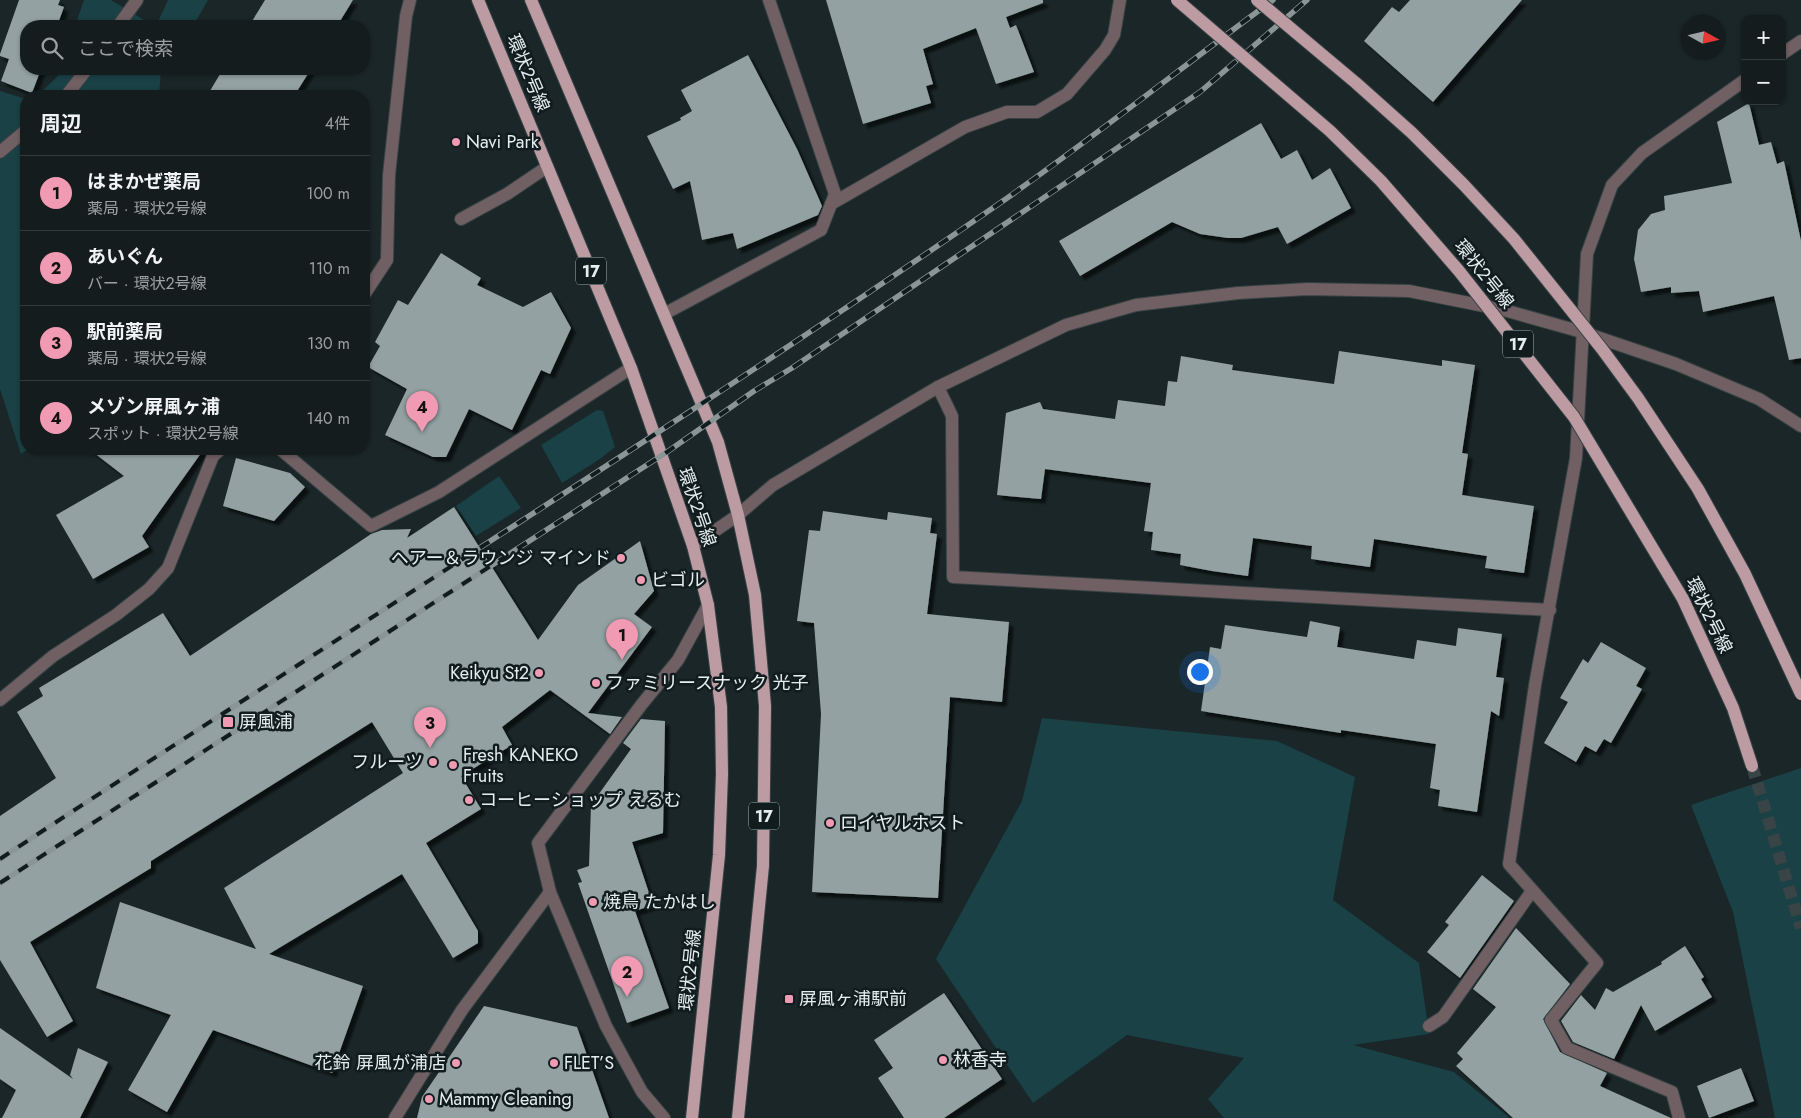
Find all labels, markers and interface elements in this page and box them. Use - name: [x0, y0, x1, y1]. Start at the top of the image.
- north arrow: [1681, 15, 1726, 60]
- map controls: [1741, 15, 1786, 105]
- button: +: [1741, 15, 1786, 60]
- search box: [20, 20, 370, 75]
- street label: 環状2号線: [500, 30, 556, 116]
- icon: search: [38, 34, 66, 62]
- text: ここで検索: [78, 35, 173, 62]
- button: −: [1741, 60, 1786, 105]
- text: 周辺: [40, 109, 82, 139]
- text: 4件: [325, 112, 350, 135]
- place label: Navi Park: [466, 129, 539, 155]
- marker: Navi Park: [450, 136, 462, 148]
- text: はまかぜ薬局: [87, 168, 201, 195]
- text: 1: [52, 182, 60, 205]
- text: 100 m: [306, 182, 350, 205]
- text: 薬局 · 環状2号線: [87, 197, 207, 220]
- street label: 環状2号線: [1448, 234, 1520, 314]
- text: あいぐん: [87, 243, 163, 270]
- text: 2: [51, 257, 61, 280]
- text: 110 m: [309, 257, 350, 280]
- road number: 17: [576, 258, 606, 284]
- text: バー · 環状2号線: [87, 272, 207, 295]
- text: 駅前薬局: [87, 318, 163, 345]
- road number: 17: [1503, 330, 1533, 358]
- text: 3: [51, 332, 61, 355]
- text: 130 m: [307, 332, 350, 355]
- text: 薬局 · 環状2号線: [87, 347, 207, 370]
- pin: 4: [406, 391, 438, 432]
- text: メゾン屏風ヶ浦: [87, 393, 220, 420]
- text: 4: [50, 407, 62, 430]
- text: 140 m: [307, 407, 350, 430]
- text: スポット · 環状2号線: [87, 422, 239, 445]
- street label: 環状2号線: [671, 464, 723, 550]
- place label: ヘアー＆ラウンジ マインド: [391, 545, 611, 571]
- marker: ヘアー＆ラウンジ マインド: [615, 552, 627, 564]
- place label: ビゴル: [651, 567, 705, 593]
- street label: 環状2号線: [1679, 572, 1739, 658]
- marker: ビゴル: [635, 574, 647, 586]
- pin: 1: [606, 619, 638, 660]
- your location: [1187, 659, 1213, 685]
- place label: Keikyu St2: [450, 660, 529, 686]
- marker: Keikyu St2: [533, 667, 545, 679]
- place label: ファミリースナック 光子: [606, 670, 809, 696]
- marker: ファミリースナック 光子: [590, 677, 602, 689]
- pin: 3: [414, 707, 446, 748]
- place label: 屏風浦: [239, 709, 293, 735]
- marker: 屏風浦: [221, 715, 235, 729]
- place label: Fresh KANEKO Fruits: [463, 742, 578, 789]
- place label: フルーツ: [351, 749, 423, 775]
- marker: フルーツ: [427, 756, 439, 768]
- marker: Fresh KANEKO Fruits: [447, 759, 459, 771]
- place label: コーヒーショップ えるむ: [479, 787, 682, 813]
- marker: コーヒーショップ えるむ: [463, 794, 475, 806]
- road number: 17: [749, 802, 779, 829]
- place label: ロイヤルホスト: [840, 810, 965, 836]
- marker: ロイヤルホスト: [824, 817, 836, 829]
- place label: 焼鳥 たかはし: [603, 889, 716, 915]
- marker: 焼鳥 たかはし: [587, 896, 599, 908]
- street label: 環状2号線: [673, 928, 707, 1012]
- pin: 2: [611, 956, 643, 997]
- place label: 屏風ヶ浦駅前: [799, 986, 907, 1012]
- marker: 屏風ヶ浦駅前: [783, 993, 795, 1005]
- place label: 林香寺: [953, 1047, 1007, 1073]
- place label: 花鈴 屏風が浦店: [315, 1050, 446, 1076]
- place label: FLET’S: [564, 1050, 614, 1076]
- marker: 林香寺: [937, 1054, 949, 1066]
- marker: 花鈴 屏風が浦店: [450, 1057, 462, 1069]
- marker: FLET’S: [548, 1057, 560, 1069]
- place label: Mammy Cleaning: [439, 1086, 572, 1112]
- marker: Mammy Cleaning: [423, 1093, 435, 1105]

